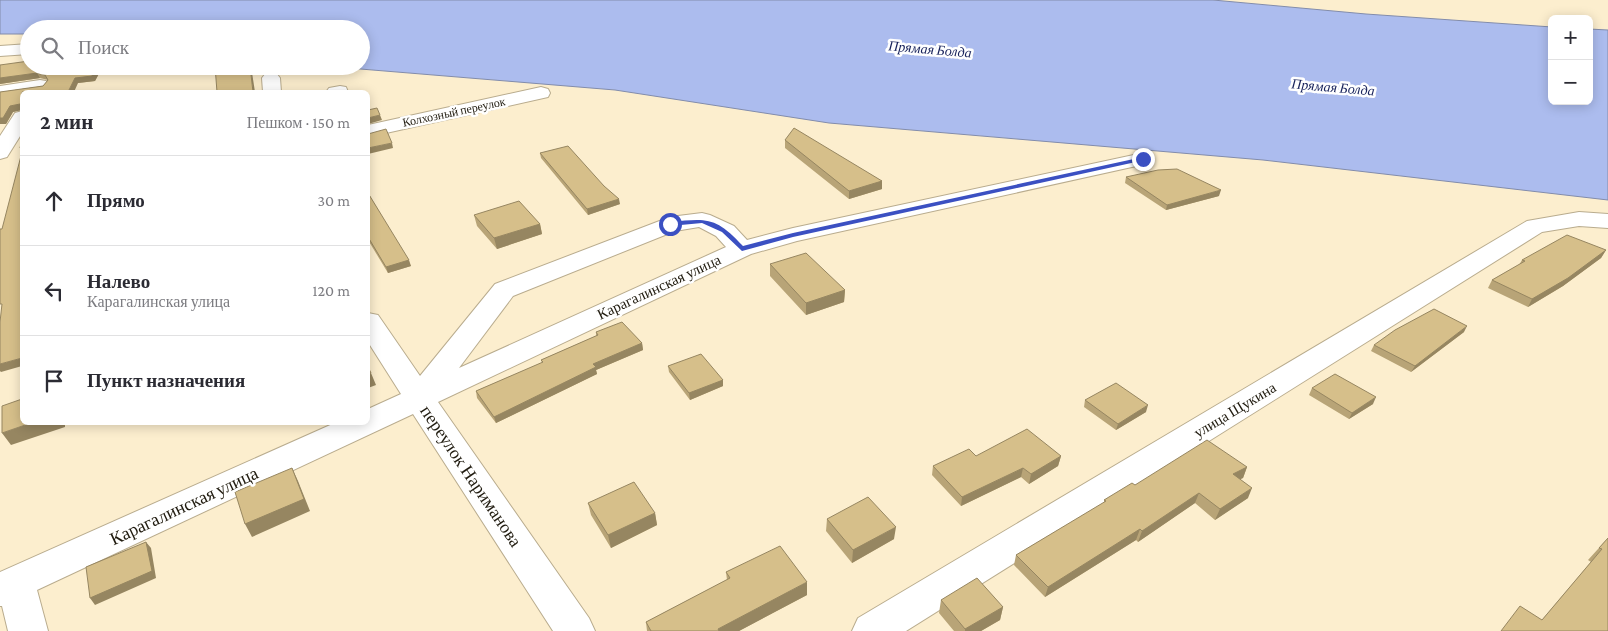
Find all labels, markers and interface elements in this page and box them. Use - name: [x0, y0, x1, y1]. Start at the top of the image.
- map controls: [1548, 15, 1593, 105]
- button: +: [1548, 15, 1593, 60]
- search box: [20, 20, 370, 75]
- icon: search: [38, 34, 66, 62]
- text: Поиск: [78, 37, 129, 58]
- water label: Прямая Болда: [887, 37, 972, 61]
- button: −: [1548, 60, 1593, 105]
- water label: Прямая Болда: [1290, 75, 1375, 99]
- street label: Колхозный переулок: [401, 94, 507, 130]
- text: 2 мин: [40, 110, 93, 134]
- text: Пешком · 150 m: [247, 114, 350, 131]
- route end: [1132, 148, 1155, 171]
- icon: ahead: [40, 187, 68, 215]
- text: Прямо: [87, 190, 145, 211]
- text: 30 m: [318, 192, 350, 209]
- route start: [659, 213, 682, 236]
- street label: Карагалинская улица: [595, 251, 724, 323]
- text: Налево: [87, 271, 150, 292]
- icon: left: [40, 277, 68, 305]
- text: 120 m: [312, 282, 350, 299]
- text: Карагалинская улица: [87, 293, 230, 310]
- icon: arrive: [40, 367, 68, 395]
- text: Пункт назначения: [87, 370, 245, 391]
- street label: улица Щукина: [1191, 379, 1279, 441]
- street label: переулок Нариманова: [416, 401, 526, 551]
- street label: Карагалинская улица: [107, 463, 261, 549]

